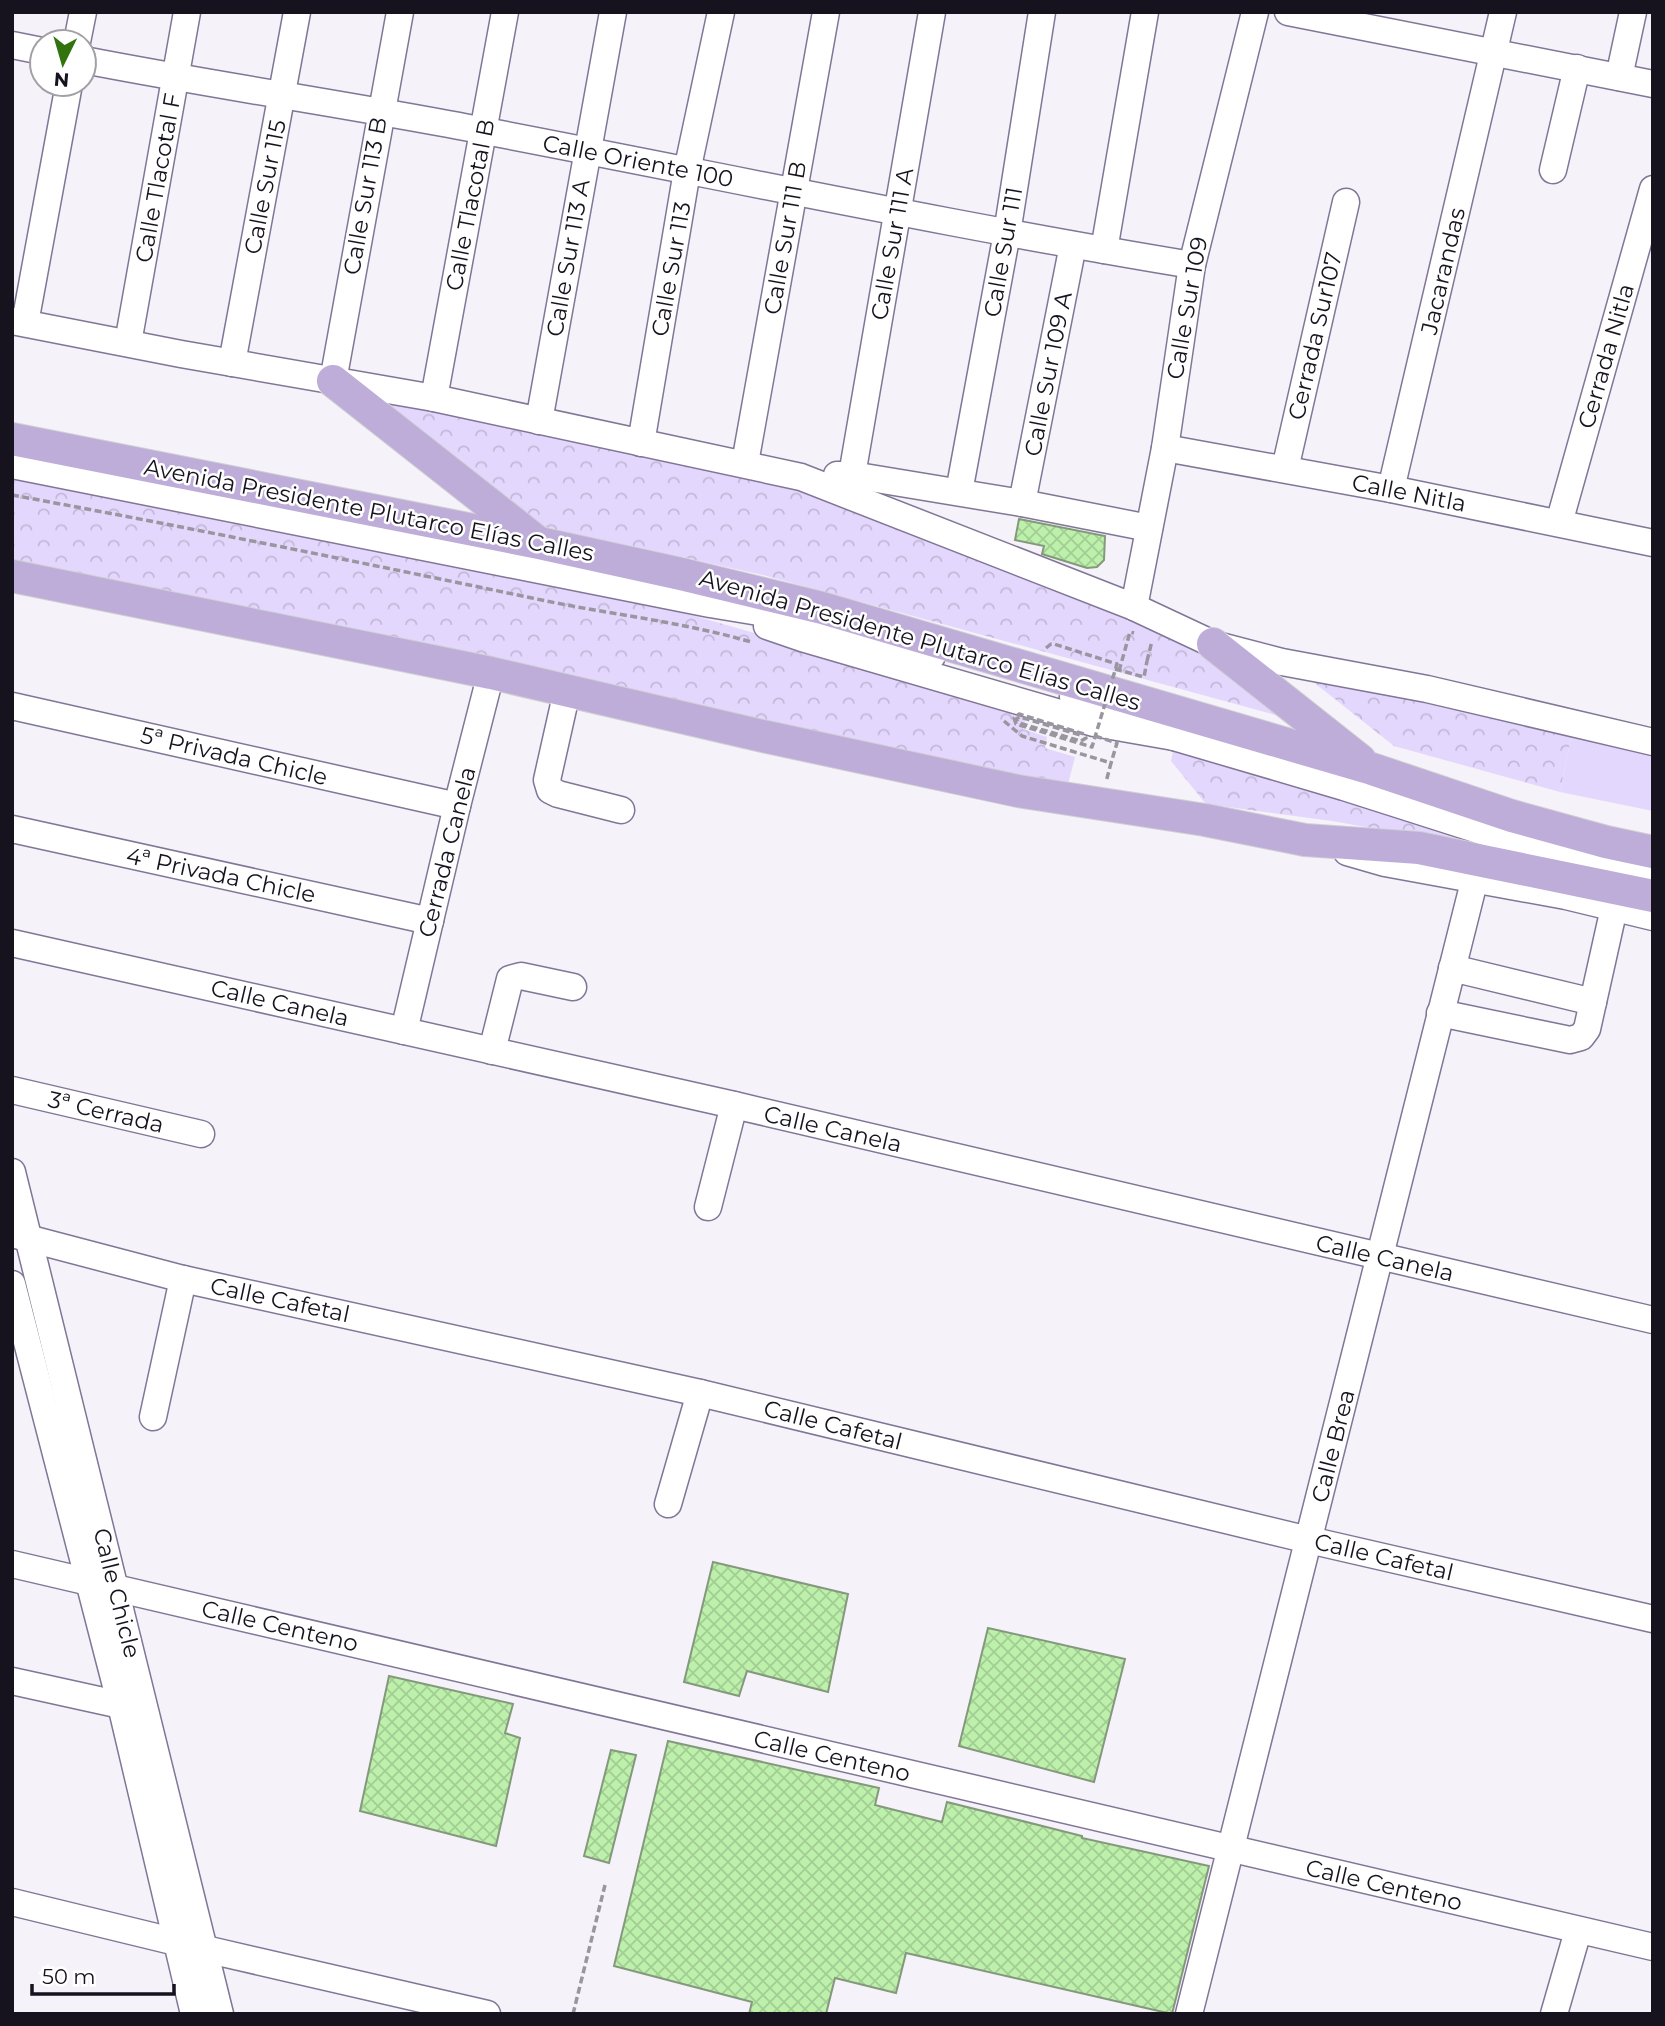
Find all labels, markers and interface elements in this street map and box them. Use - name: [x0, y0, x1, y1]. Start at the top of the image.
- north arrow: [28, 28, 98, 98]
- text: N: [53, 67, 70, 92]
- street label: Calle Tlacotal F: [129, 91, 187, 265]
- street label: Calle Sur 113 B: [337, 115, 393, 277]
- street label: Calle Sur 115: [238, 117, 292, 257]
- street label: Calle Tlacotal B: [440, 117, 500, 293]
- street label: Calle Oriente 100: [540, 129, 736, 193]
- street label: Calle Sur 111 B: [758, 159, 812, 317]
- street label: Calle Sur 111 A: [865, 165, 919, 322]
- street label: Calle Sur 113 A: [540, 177, 596, 339]
- street label: Calle Sur 111: [978, 185, 1028, 319]
- street label: Calle Sur 113: [645, 199, 697, 339]
- street label: Jacarandas: [1415, 205, 1471, 338]
- street label: Calle Sur 109: [1161, 234, 1213, 382]
- street label: Cerrada Sur107: [1282, 249, 1348, 423]
- street label: Cerrada Nitla: [1572, 280, 1640, 432]
- street label: Calle Sur 109 A: [1018, 289, 1078, 459]
- street label: Avenida Presidente Plutarco Elías Calles: [142, 453, 596, 567]
- street label: Calle Nitla: [1350, 468, 1468, 518]
- street label: Avenida Presidente Plutarco Elías Calles: [696, 564, 1144, 716]
- street label: 5ª Privada Chicle: [138, 721, 330, 791]
- street label: Cerrada Canela: [412, 764, 482, 940]
- street label: 4ª Privada Chicle: [124, 841, 318, 909]
- street label: Calle Canela: [208, 974, 352, 1032]
- street label: 3ª Cerrada: [45, 1085, 167, 1139]
- street label: Calle Canela: [761, 1100, 905, 1158]
- street label: Calle Canela: [1313, 1229, 1457, 1287]
- street label: Calle Cafetal: [208, 1272, 352, 1328]
- street label: Calle Brea: [1305, 1387, 1361, 1505]
- street label: Calle Cafetal: [761, 1394, 905, 1456]
- street label: Calle Chicle: [87, 1525, 147, 1661]
- street label: Calle Cafetal: [1312, 1527, 1456, 1587]
- street label: Calle Centeno: [199, 1594, 361, 1658]
- street label: Calle Centeno: [751, 1724, 913, 1788]
- street label: Calle Centeno: [1303, 1853, 1465, 1917]
- scale bar: [32, 1952, 173, 1996]
- text: 50 m: [42, 1964, 96, 1989]

